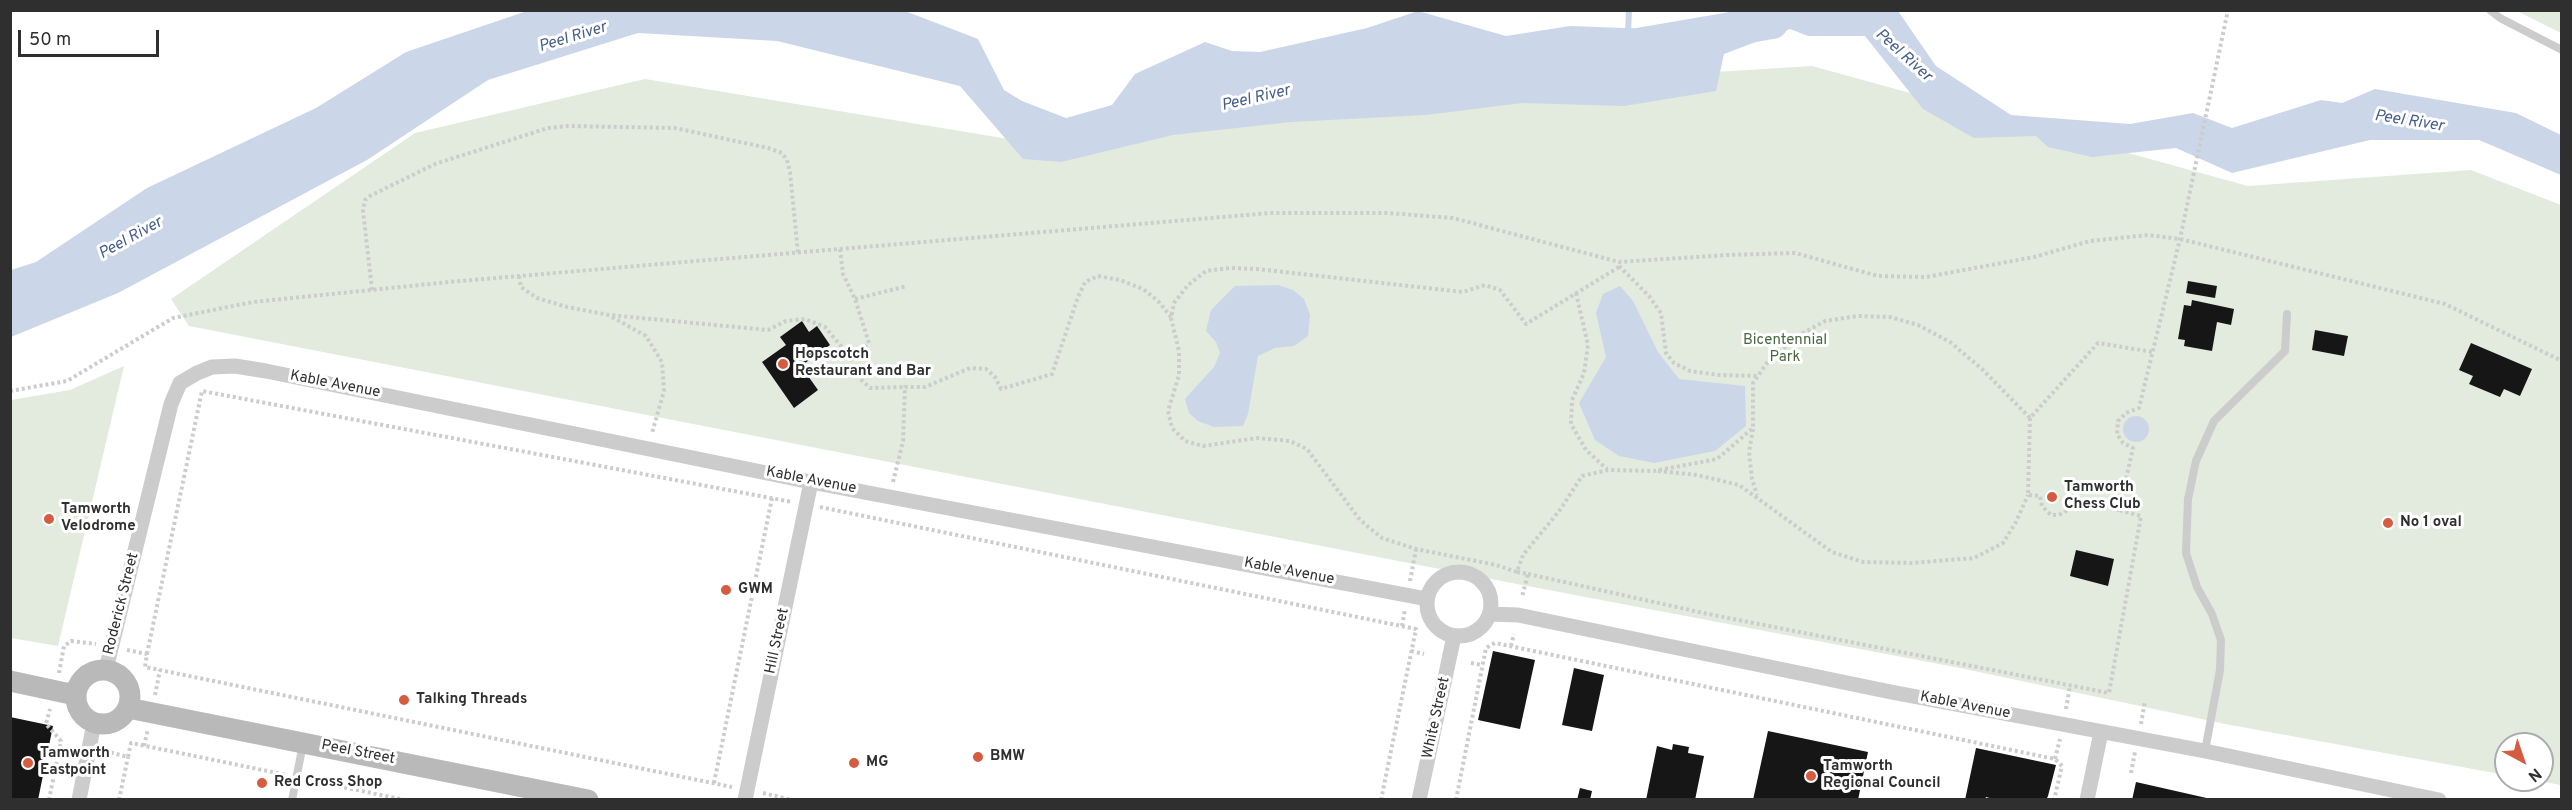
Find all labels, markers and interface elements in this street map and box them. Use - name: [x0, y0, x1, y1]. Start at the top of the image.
- scale bar: [21, 18, 162, 56]
- water label: Peel River: [537, 19, 609, 57]
- water label: Peel River: [1871, 25, 1935, 87]
- text: 50 m: [29, 29, 71, 52]
- water label: Peel River: [1220, 82, 1292, 116]
- water label: Peel River: [2373, 107, 2445, 137]
- water label: Peel River: [96, 214, 166, 264]
- park label: Bicentennial Park: [1743, 332, 1827, 367]
- place label: Hopscotch Restaurant and Bar: [795, 346, 931, 381]
- marker: Hopscotch Restaurant and Bar: [776, 357, 790, 371]
- street label: Kable Avenue: [288, 367, 382, 403]
- street label: Kable Avenue: [764, 463, 858, 499]
- place label: Tamworth Chess Club: [2064, 479, 2141, 514]
- marker: Tamworth Chess Club: [2045, 490, 2059, 504]
- place label: Tamworth Velodrome: [61, 501, 136, 536]
- marker: Tamworth Velodrome: [42, 512, 56, 526]
- place label: No 1 oval: [2400, 514, 2462, 532]
- marker: No 1 oval: [2381, 516, 2395, 530]
- street label: Roderick Street: [101, 551, 143, 657]
- street label: Kable Avenue: [1242, 554, 1336, 590]
- place label: GWM: [738, 581, 773, 599]
- marker: GWM: [719, 583, 733, 597]
- street label: Hill Street: [762, 606, 794, 676]
- street label: White Street: [1420, 675, 1454, 761]
- street label: Kable Avenue: [1918, 688, 2012, 724]
- place label: Talking Threads: [416, 691, 527, 709]
- marker: Talking Threads: [397, 693, 411, 707]
- north arrow: [2494, 732, 2554, 792]
- street label: Peel Street: [320, 737, 396, 769]
- place label: Tamworth Eastpoint: [40, 745, 110, 780]
- place label: BMW: [990, 748, 1025, 766]
- marker: BMW: [971, 750, 985, 764]
- place label: MG: [866, 754, 888, 772]
- marker: Tamworth Eastpoint: [21, 756, 35, 770]
- marker: MG: [847, 756, 861, 770]
- place label: Tamworth Regional Council: [1823, 758, 1941, 793]
- text: N: [2523, 763, 2545, 786]
- marker: Tamworth Regional Council: [1804, 769, 1818, 783]
- place label: Red Cross Shop: [274, 774, 382, 792]
- marker: Red Cross Shop: [255, 776, 269, 790]

